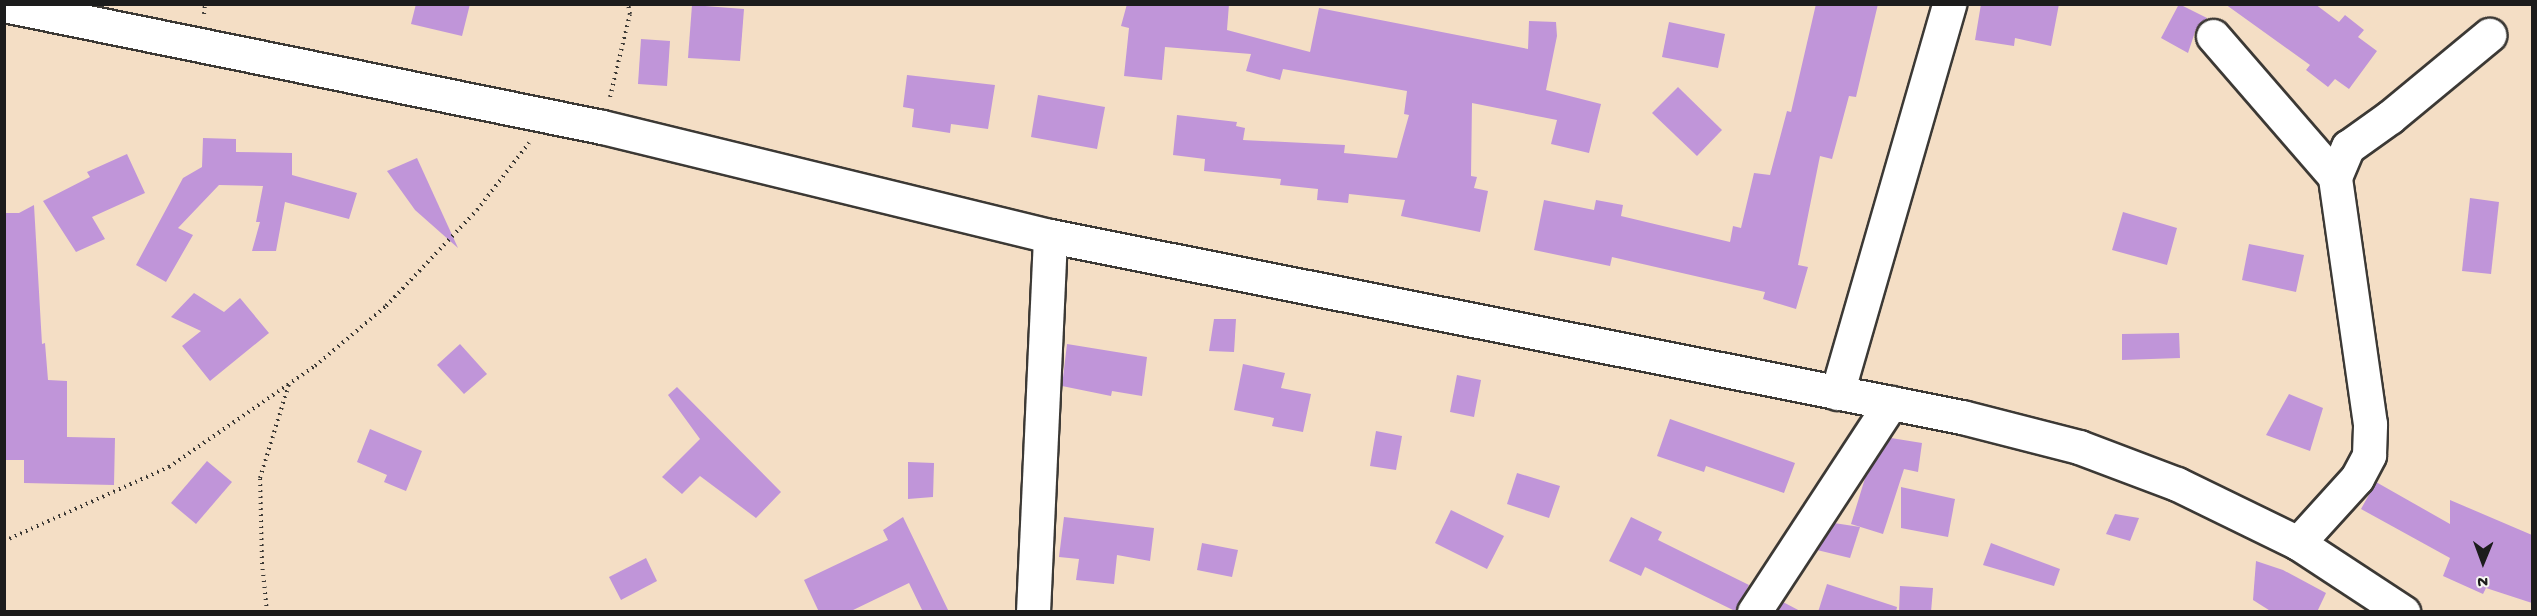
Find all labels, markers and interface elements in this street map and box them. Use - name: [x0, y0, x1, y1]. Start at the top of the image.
- north arrow: [2453, 532, 2513, 592]
- text: N: [2477, 571, 2488, 590]

